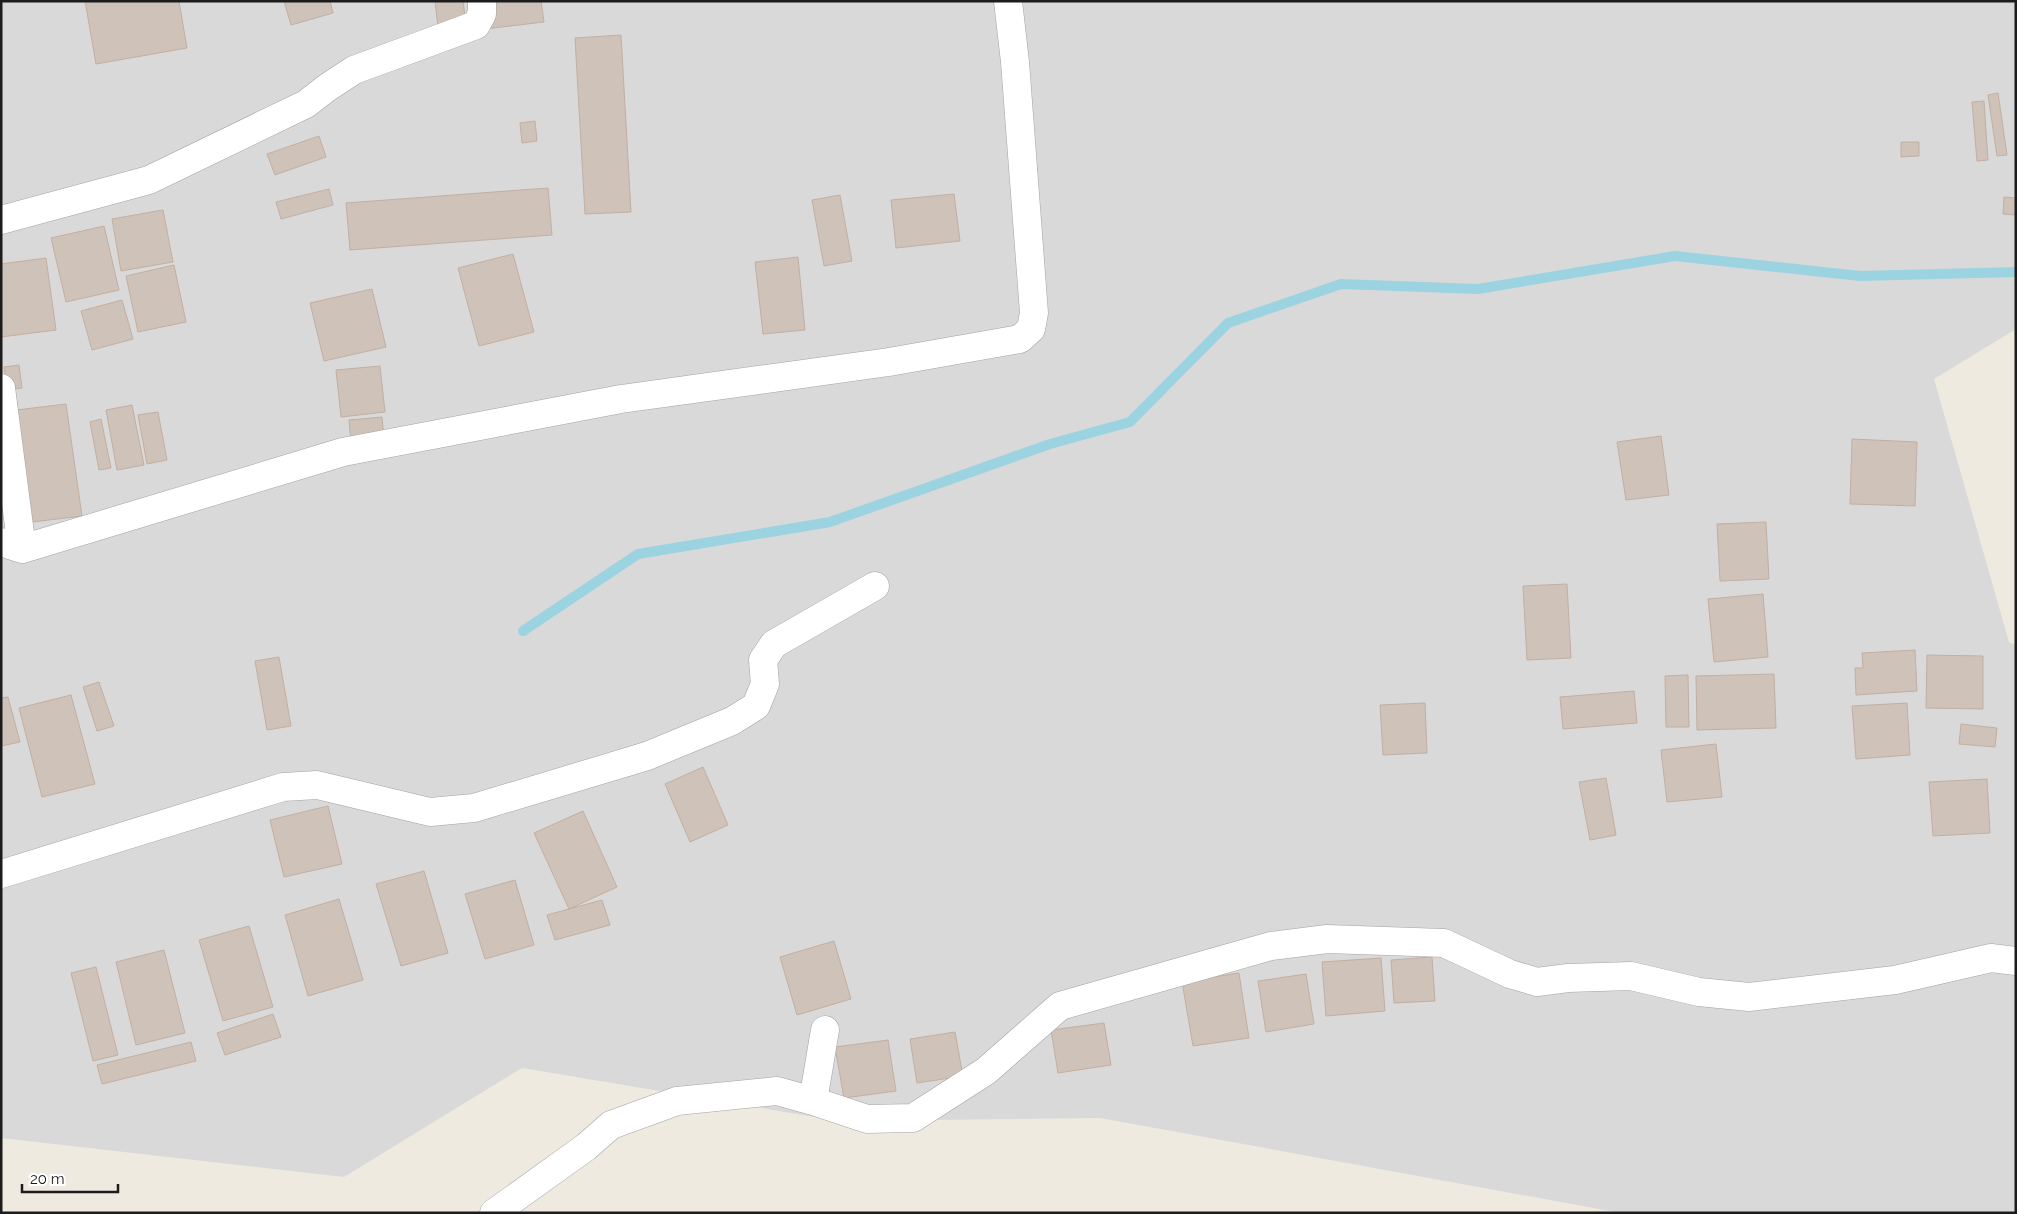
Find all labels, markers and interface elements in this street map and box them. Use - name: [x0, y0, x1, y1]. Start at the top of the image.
- scale bar: [22, 1162, 119, 1194]
- text: 20 m: [30, 1170, 65, 1188]

